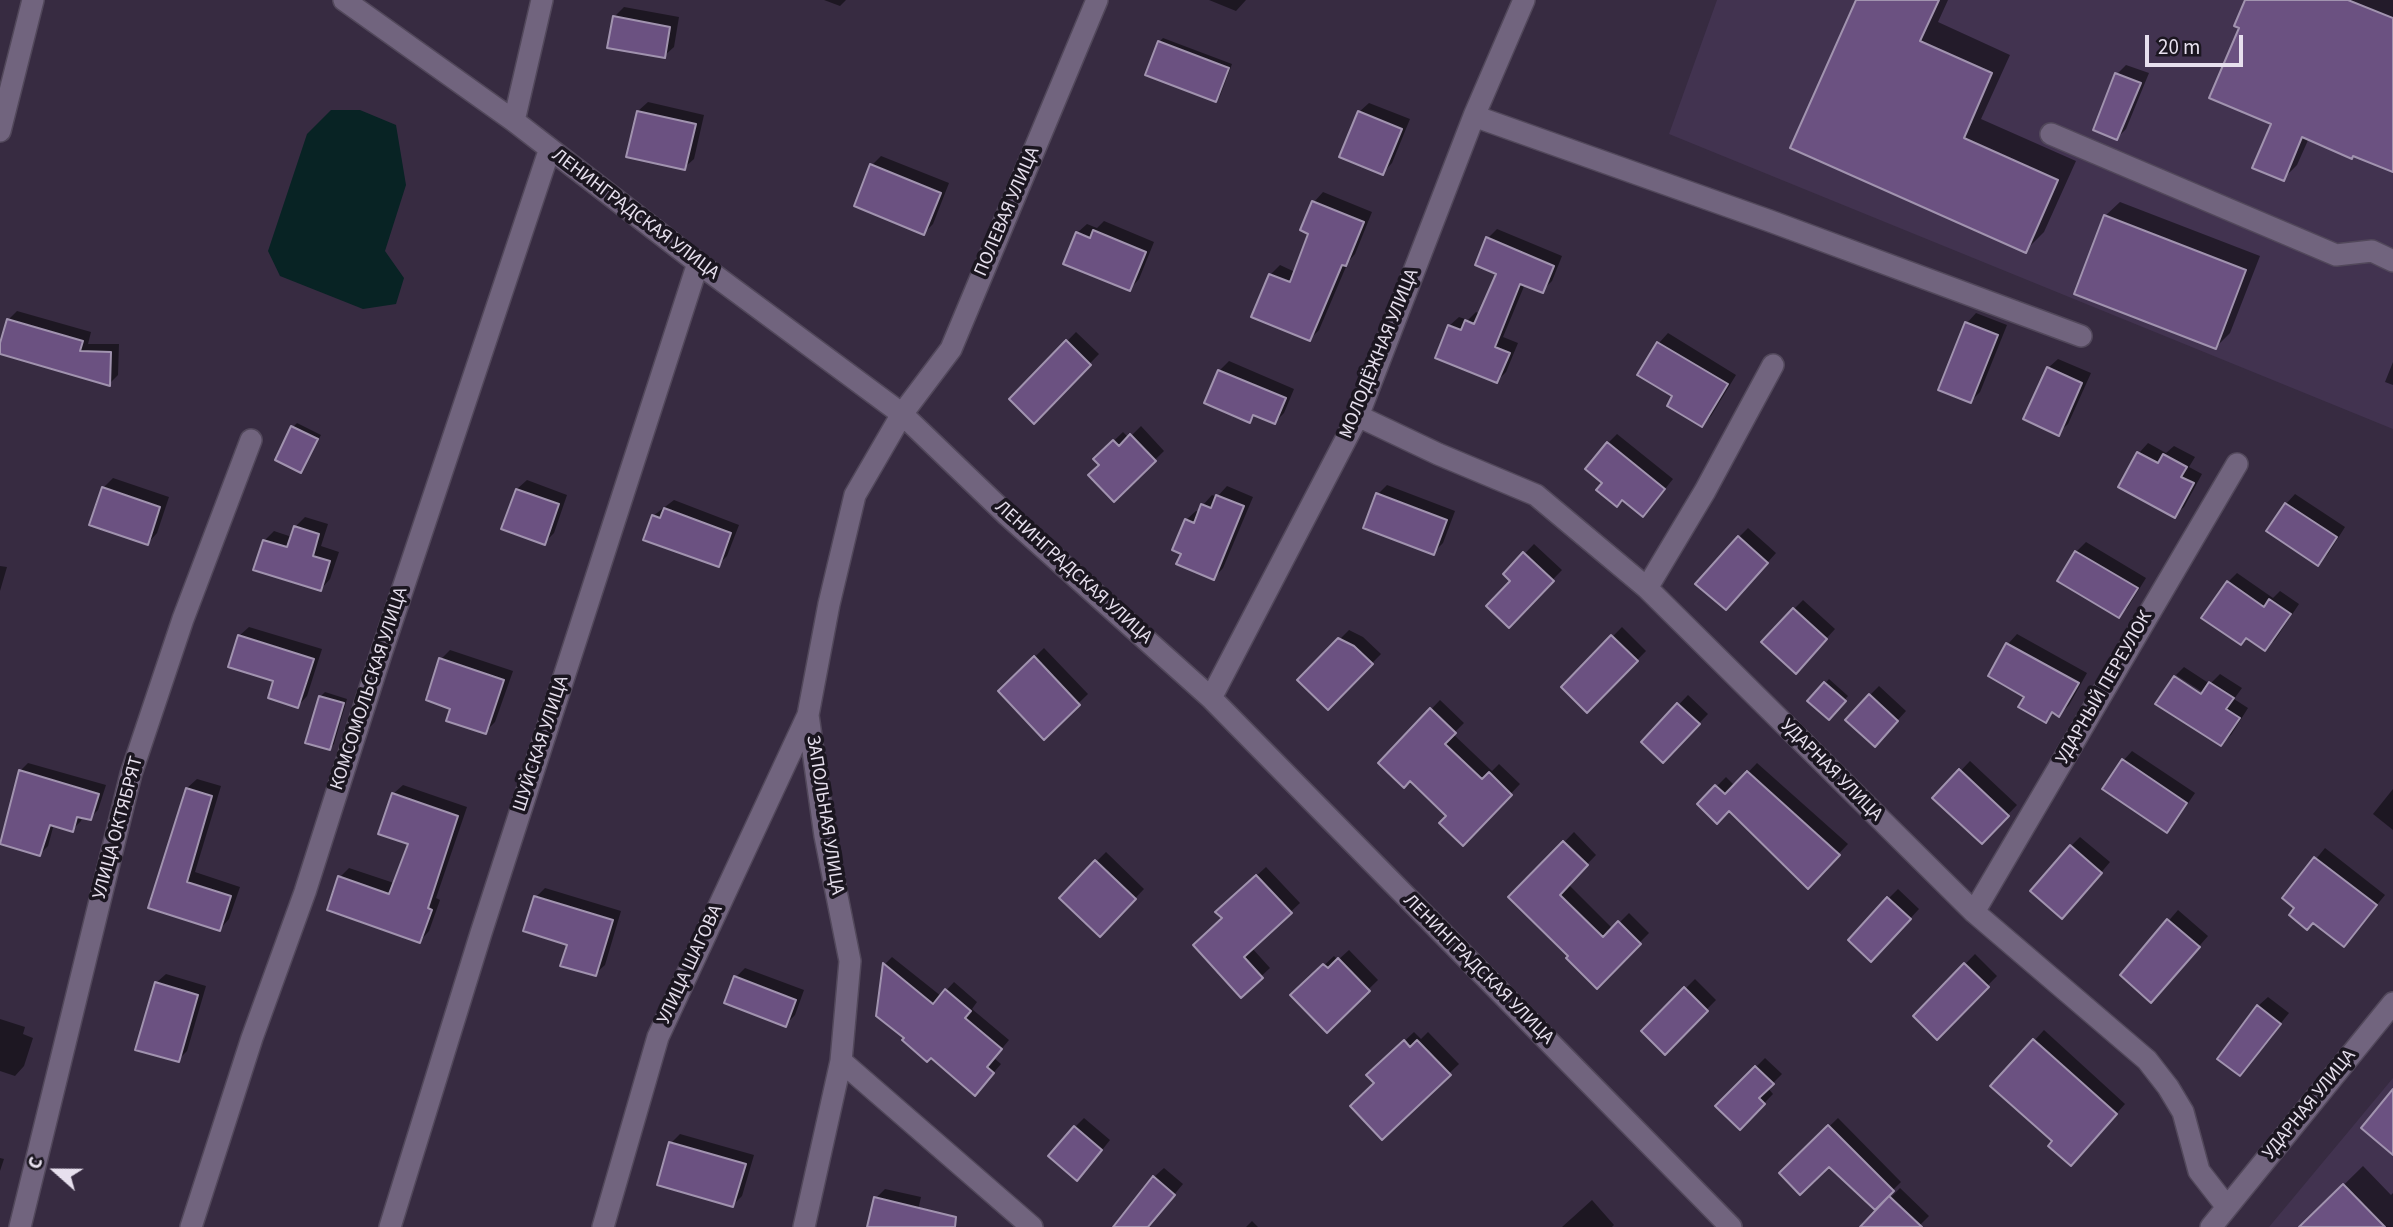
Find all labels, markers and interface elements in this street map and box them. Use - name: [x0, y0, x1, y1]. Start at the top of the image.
- scale bar: [2148, 21, 2246, 65]
- text: 20 m: [2158, 32, 2200, 62]
- street label: ПОЛЕВАЯ УЛИЦА: [970, 144, 1046, 280]
- street label: ЛЕНИНГРАДСКАЯ УЛИЦА: [547, 145, 723, 285]
- street label: МОЛОДЁЖНАЯ УЛИЦА: [1335, 266, 1425, 442]
- street label: ЛЕНИНГРАДСКАЯ УЛИЦА: [990, 496, 1156, 650]
- street label: КОМСОМОЛЬСКАЯ УЛИЦА: [326, 585, 414, 793]
- street label: УДАРНЫЙ ПЕРЕУЛОК: [2052, 607, 2158, 769]
- street label: ШУЙСКАЯ УЛИЦА: [509, 673, 575, 815]
- street label: УДАРНАЯ УЛИЦА: [1775, 715, 1887, 827]
- street label: ЗАПОЛЬНАЯ УЛИЦА: [800, 733, 848, 897]
- street label: УЛИЦА ОКТЯБРЯТ: [89, 754, 149, 902]
- street label: ЛЕНИНГРАДСКАЯ УЛИЦА: [1398, 890, 1558, 1050]
- street label: УЛИЦА ШАГОВА: [653, 902, 729, 1028]
- street label: УДАРНАЯ УЛИЦА: [2259, 1045, 2361, 1165]
- north arrow: [21, 1136, 91, 1206]
- text: С: [21, 1153, 51, 1173]

